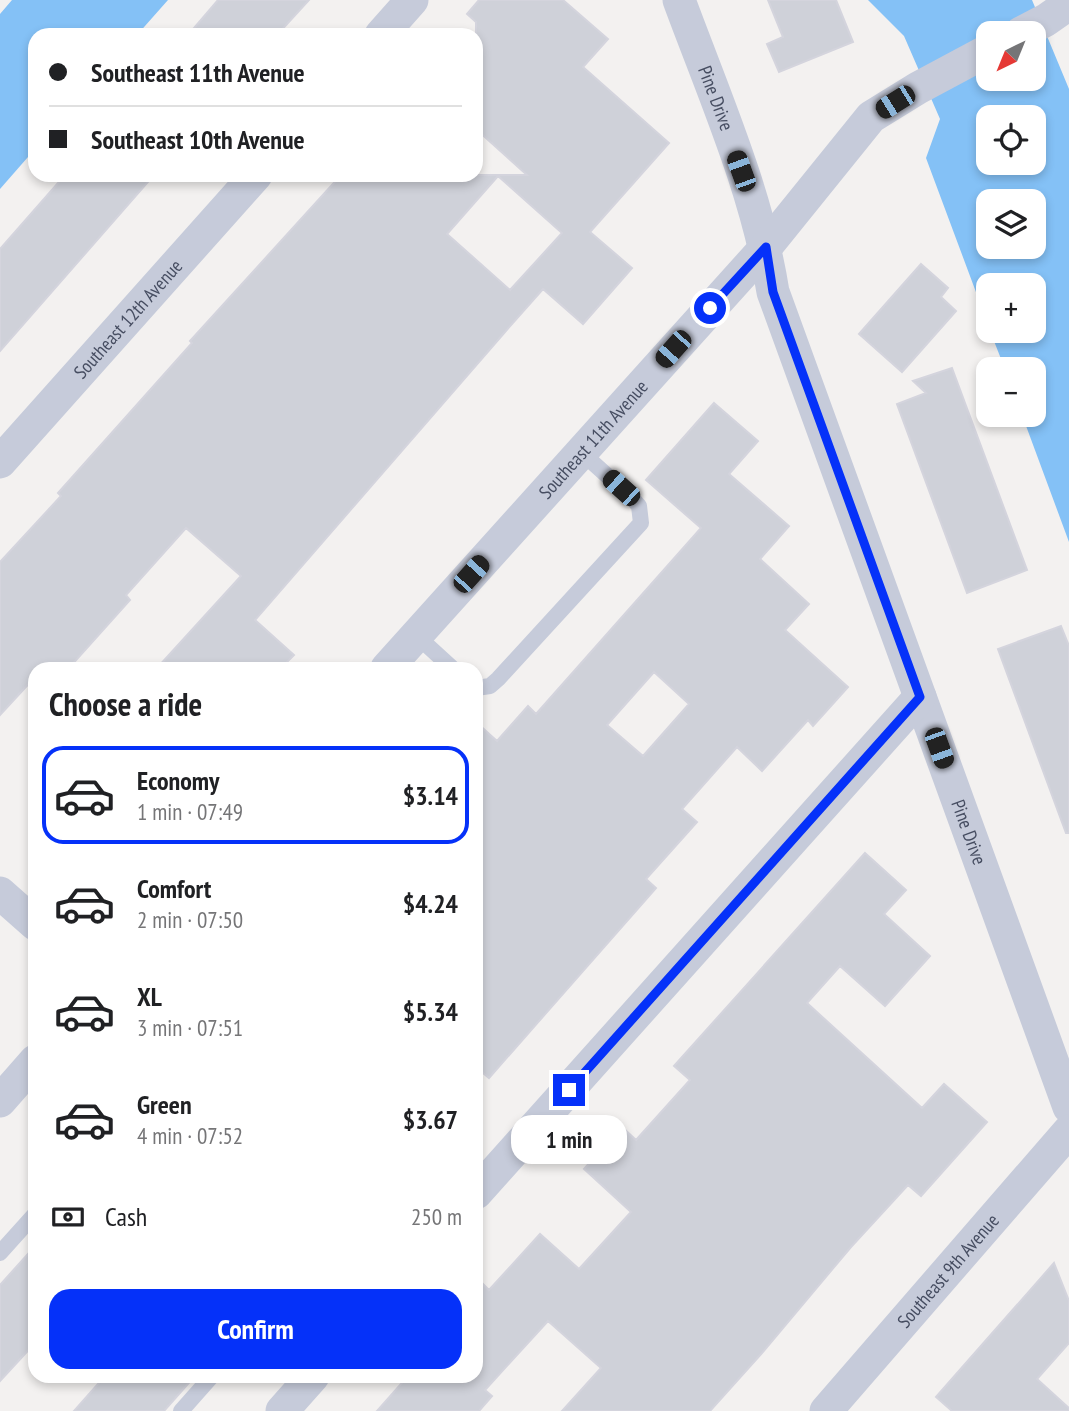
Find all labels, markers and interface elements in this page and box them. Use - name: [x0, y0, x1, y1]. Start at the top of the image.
- north arrow: [976, 21, 1046, 91]
- map controls: [976, 21, 1046, 427]
- text: Southeast 11th Avenue: [91, 56, 305, 89]
- street label: Pine Drive: [693, 62, 739, 134]
- car: [872, 82, 919, 122]
- button: locate: [976, 105, 1046, 175]
- text: Southeast 10th Avenue: [91, 123, 305, 156]
- car: [724, 148, 759, 194]
- button: layers: [976, 189, 1046, 259]
- street label: Southeast 12th Avenue: [68, 254, 187, 383]
- button: +: [976, 273, 1046, 343]
- route start: [694, 292, 726, 324]
- car: [652, 326, 695, 372]
- button: −: [976, 357, 1046, 427]
- street label: Southeast 11th Avenue: [533, 375, 653, 504]
- car: [599, 466, 644, 510]
- car: [450, 551, 493, 597]
- text: Choose a ride: [49, 683, 202, 725]
- car: [922, 725, 957, 771]
- icon: car: [53, 764, 116, 827]
- text: Economy: [137, 764, 219, 797]
- text: $3.14: [403, 779, 458, 812]
- street label: Pine Drive: [946, 796, 992, 868]
- text: 1 min · 07:49: [137, 797, 243, 826]
- icon: car: [53, 872, 116, 935]
- text: Comfort: [137, 872, 211, 905]
- text: $4.24: [403, 887, 458, 920]
- text: 2 min · 07:50: [137, 905, 243, 934]
- icon: car: [53, 980, 116, 1043]
- text: XL: [137, 980, 162, 1013]
- text: $5.34: [403, 995, 458, 1028]
- text: 3 min · 07:51: [137, 1013, 243, 1042]
- route end: [553, 1074, 585, 1106]
- icon: car: [53, 1088, 116, 1151]
- text: Green: [137, 1088, 192, 1121]
- text: $3.67: [403, 1103, 458, 1136]
- callout: 1 min: [511, 1114, 627, 1164]
- text: 4 min · 07:52: [137, 1121, 243, 1150]
- text: 1 min: [546, 1125, 592, 1154]
- icon: cash: [49, 1198, 87, 1236]
- text: Cash: [105, 1200, 147, 1233]
- text: 250 m: [411, 1202, 462, 1231]
- street label: Southeast 9th Avenue: [892, 1208, 1004, 1332]
- button: Confirm: [49, 1289, 462, 1369]

